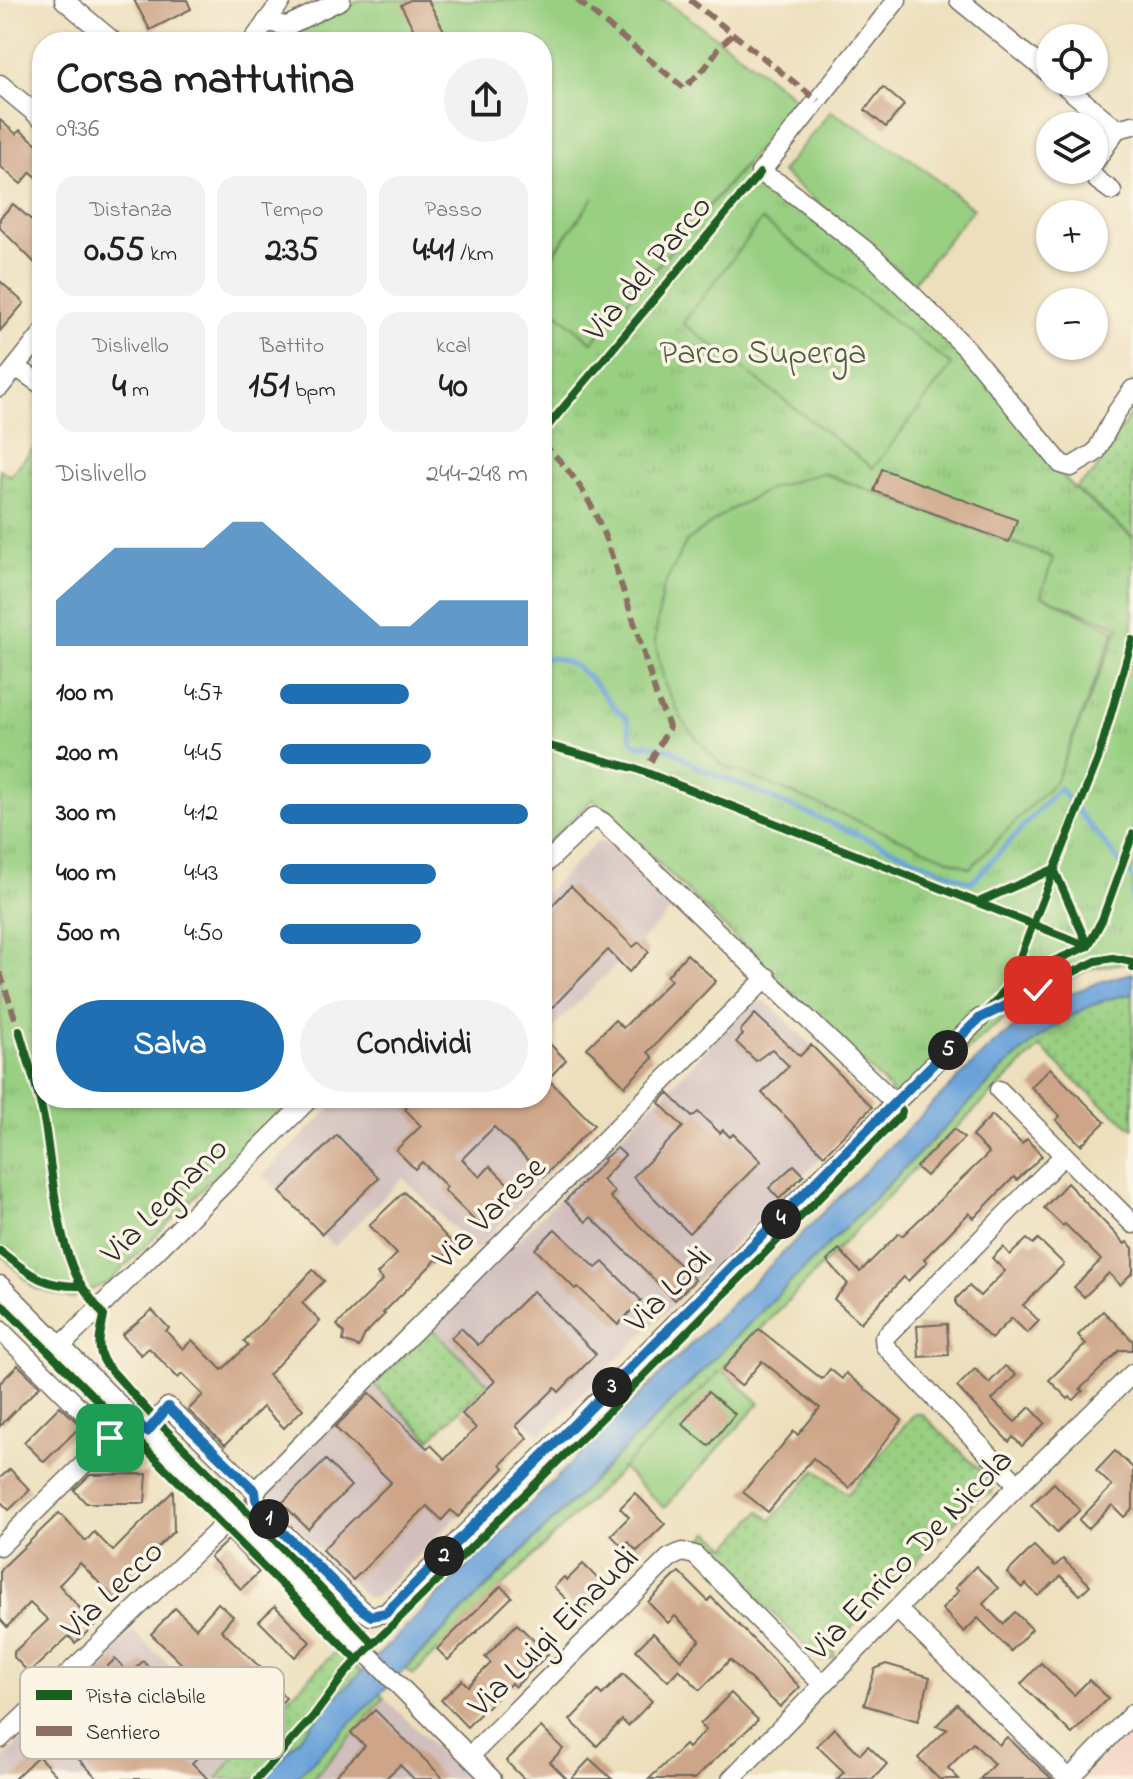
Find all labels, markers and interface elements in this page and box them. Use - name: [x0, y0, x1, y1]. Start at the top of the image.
- map controls: [1036, 24, 1108, 360]
- button: locate: [1036, 24, 1108, 96]
- text: Corsa mattutina: [56, 49, 355, 113]
- button: share: [444, 58, 528, 142]
- text: 09:36: [56, 111, 99, 149]
- button: layers: [1036, 112, 1108, 184]
- street label: Via del Parco: [572, 185, 726, 355]
- text: Distanza: [89, 195, 172, 227]
- text: Tempo: [261, 195, 323, 227]
- text: Passo: [425, 195, 482, 227]
- button: +: [1036, 200, 1108, 272]
- text: 0.55: [84, 227, 145, 277]
- text: 2:35: [265, 227, 319, 277]
- text: 4:41: [413, 227, 455, 277]
- text: km: [145, 239, 177, 271]
- text: /km: [455, 239, 494, 271]
- button: −: [1036, 288, 1108, 360]
- park label: Parco Superga: [660, 330, 866, 380]
- text: Dislivello: [92, 331, 169, 363]
- text: Battito: [260, 331, 324, 363]
- text: kcal: [436, 331, 471, 363]
- text: 4: [112, 363, 126, 413]
- text: 151: [248, 363, 289, 413]
- text: 40: [439, 363, 468, 413]
- text: m: [126, 375, 149, 407]
- text: bpm: [289, 375, 336, 407]
- text: Dislivello: [56, 456, 147, 494]
- text: 244–248 m: [426, 456, 528, 494]
- text: 100 m: [56, 675, 113, 713]
- text: 4:57: [184, 675, 223, 713]
- text: 200 m: [56, 735, 118, 773]
- text: 4:45: [184, 735, 223, 773]
- text: 300 m: [56, 795, 116, 833]
- text: 4:12: [184, 795, 218, 833]
- text: 400 m: [56, 855, 116, 893]
- text: 4:43: [184, 855, 218, 893]
- text: 500 m: [56, 915, 120, 953]
- text: 4:50: [184, 915, 223, 953]
- pin: [1004, 956, 1072, 1024]
- icon: check: [1016, 968, 1060, 1012]
- button: Salva: [56, 1000, 284, 1092]
- button: Condividi: [300, 1000, 528, 1092]
- pin: 5: [928, 1030, 968, 1070]
- text: 5: [942, 1034, 954, 1066]
- street label: Via Legnano: [90, 1126, 241, 1278]
- street label: Via Varese: [422, 1145, 560, 1283]
- pin: 4: [761, 1199, 801, 1239]
- text: 4: [776, 1203, 786, 1235]
- street label: Via Lodi: [614, 1236, 725, 1347]
- pin: 3: [592, 1367, 632, 1407]
- text: 3: [607, 1371, 617, 1403]
- pin: [76, 1404, 144, 1472]
- icon: arrive: [88, 1416, 132, 1460]
- street label: Via Enrico De Nicola: [795, 1438, 1026, 1674]
- pin: 1: [249, 1499, 289, 1539]
- text: 1: [266, 1503, 273, 1535]
- street label: Via Lecco: [50, 1529, 177, 1653]
- pin: 2: [424, 1536, 464, 1576]
- street label: Via Luigi Einaudi: [457, 1536, 652, 1731]
- text: 2: [439, 1540, 449, 1572]
- legend: [20, 1667, 284, 1759]
- text: Pista ciclabile: [86, 1682, 206, 1714]
- text: Sentiero: [86, 1718, 160, 1750]

